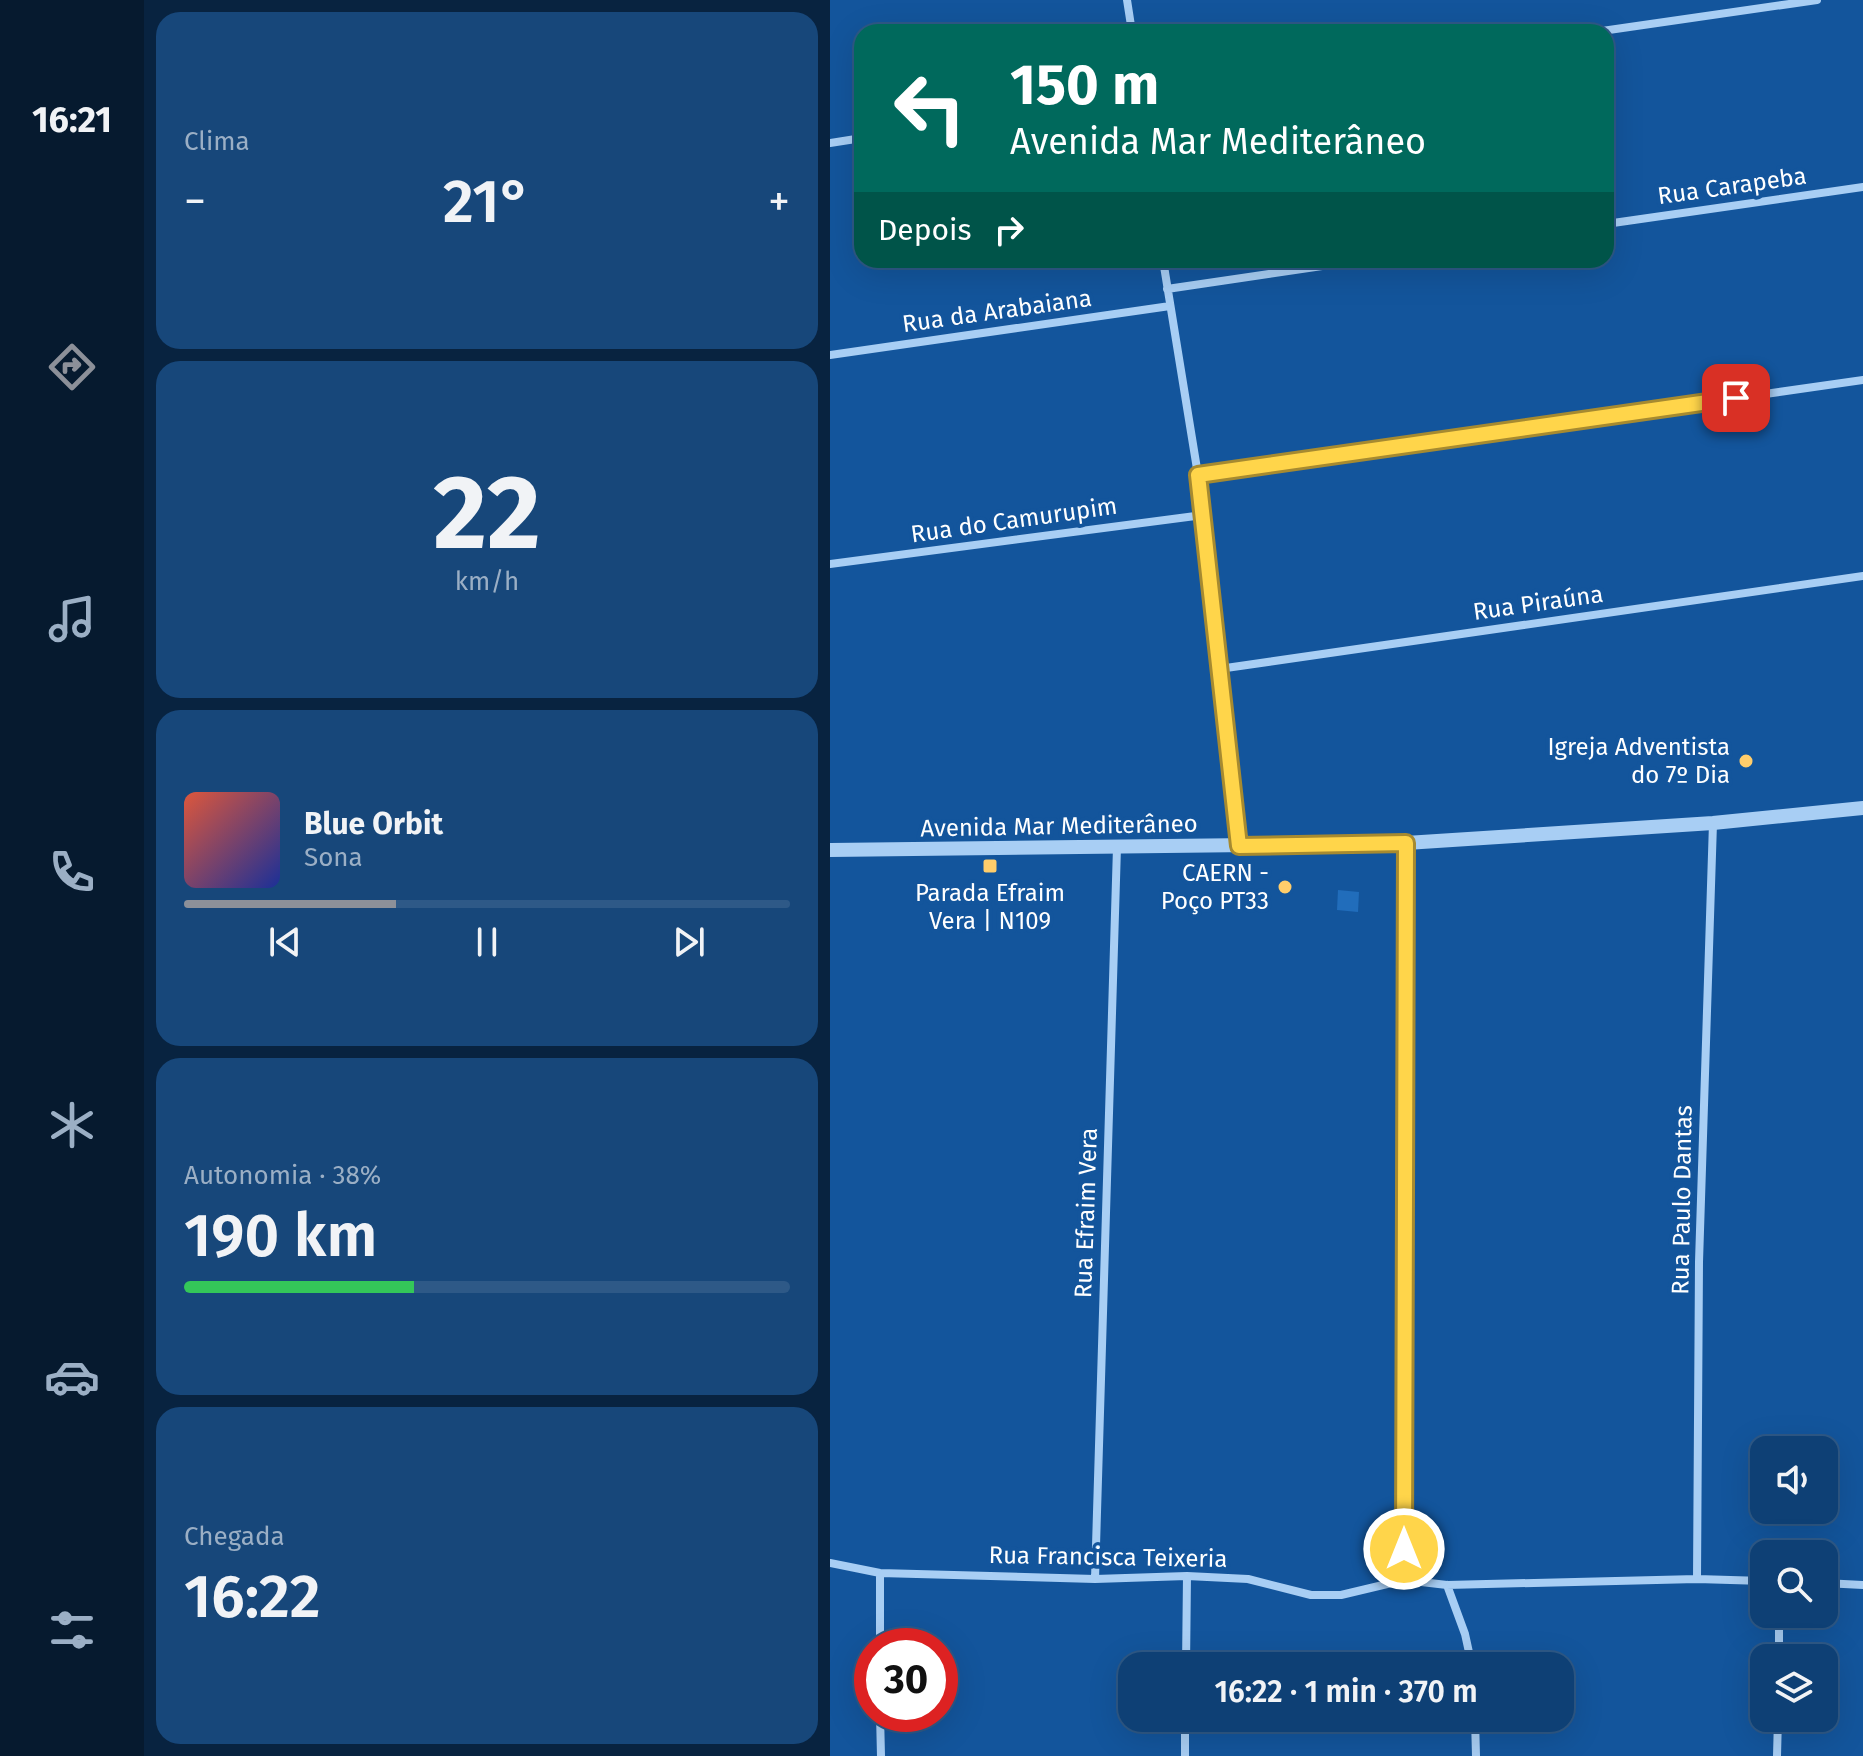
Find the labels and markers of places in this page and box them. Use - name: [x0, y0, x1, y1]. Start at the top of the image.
- pin: [1702, 364, 1770, 432]
- place label: Igreja Adventista do 7º Dia: [1548, 733, 1730, 789]
- marker: Igreja Adventista do 7º Dia: [1737, 752, 1755, 770]
- marker: Parada Efraim Vera | N109: [981, 857, 999, 875]
- place label: CAERN - Poço PT33: [1161, 859, 1269, 915]
- marker: CAERN - Poço PT33: [1276, 878, 1294, 896]
- place label: Parada Efraim Vera | N109: [915, 879, 1065, 935]

